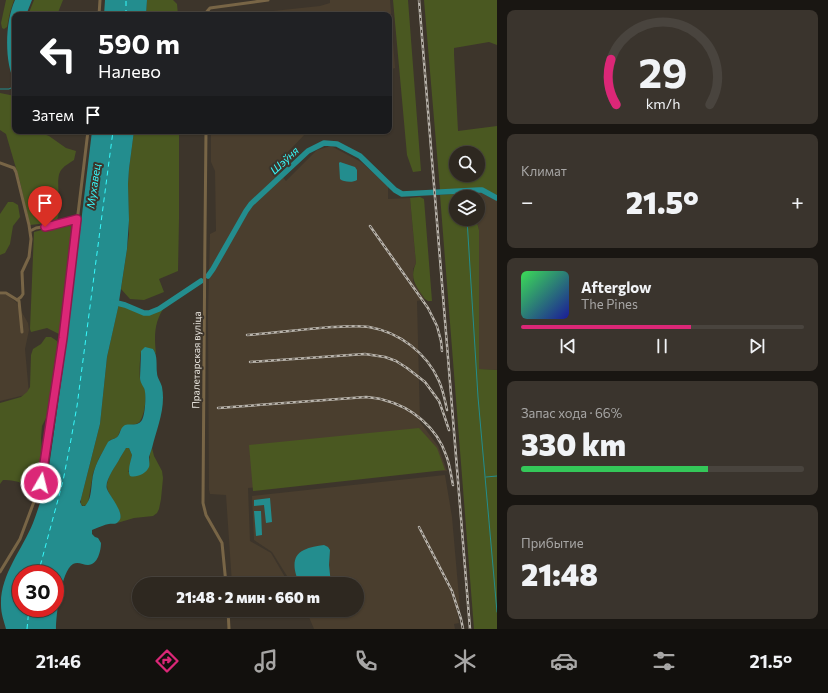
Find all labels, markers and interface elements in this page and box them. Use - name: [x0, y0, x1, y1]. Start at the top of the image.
- text: 590 m: [98, 26, 180, 60]
- icon: left: [32, 28, 84, 80]
- text: 29: [638, 46, 687, 97]
- text: Налево: [98, 60, 161, 82]
- text: km/h: [645, 93, 680, 111]
- icon: arrive: [82, 104, 104, 126]
- text: Затем: [32, 106, 74, 124]
- water label: Шэўня: [267, 143, 301, 176]
- map controls: [449, 146, 485, 226]
- button: search: [449, 146, 485, 182]
- water label: Мухавец: [83, 163, 103, 209]
- text: Климат: [521, 163, 567, 179]
- text: 21.5°: [626, 183, 699, 220]
- pin: [28, 186, 62, 227]
- text: −: [521, 188, 534, 215]
- text: +: [791, 188, 804, 215]
- button: layers: [449, 190, 485, 226]
- icon: arrive: [34, 192, 56, 214]
- text: Afterglow: [581, 278, 651, 296]
- text: The Pines: [581, 296, 638, 312]
- street label: Пралетарская вуліца: [189, 311, 203, 409]
- icon: previous: [557, 335, 579, 357]
- icon: pause: [651, 335, 673, 357]
- icon: next: [746, 335, 768, 357]
- text: Запас хода · 66%: [521, 405, 622, 421]
- text: 330 km: [521, 425, 626, 462]
- position arrow: [20, 462, 62, 504]
- text: Прибытие: [521, 535, 584, 551]
- text: 21:48: [521, 555, 598, 592]
- speed limit sign: 30: [12, 565, 64, 617]
- text: 21:48 · 2 мин · 660 m: [176, 588, 320, 606]
- icon: directions: [153, 647, 181, 675]
- icon: music: [252, 647, 280, 675]
- icon: phone: [352, 647, 380, 675]
- icon: climate: [451, 647, 479, 675]
- icon: car: [550, 647, 578, 675]
- icon: filters: [650, 647, 678, 675]
- text: 21:46: [36, 650, 81, 672]
- text: 21.5°: [749, 650, 792, 672]

